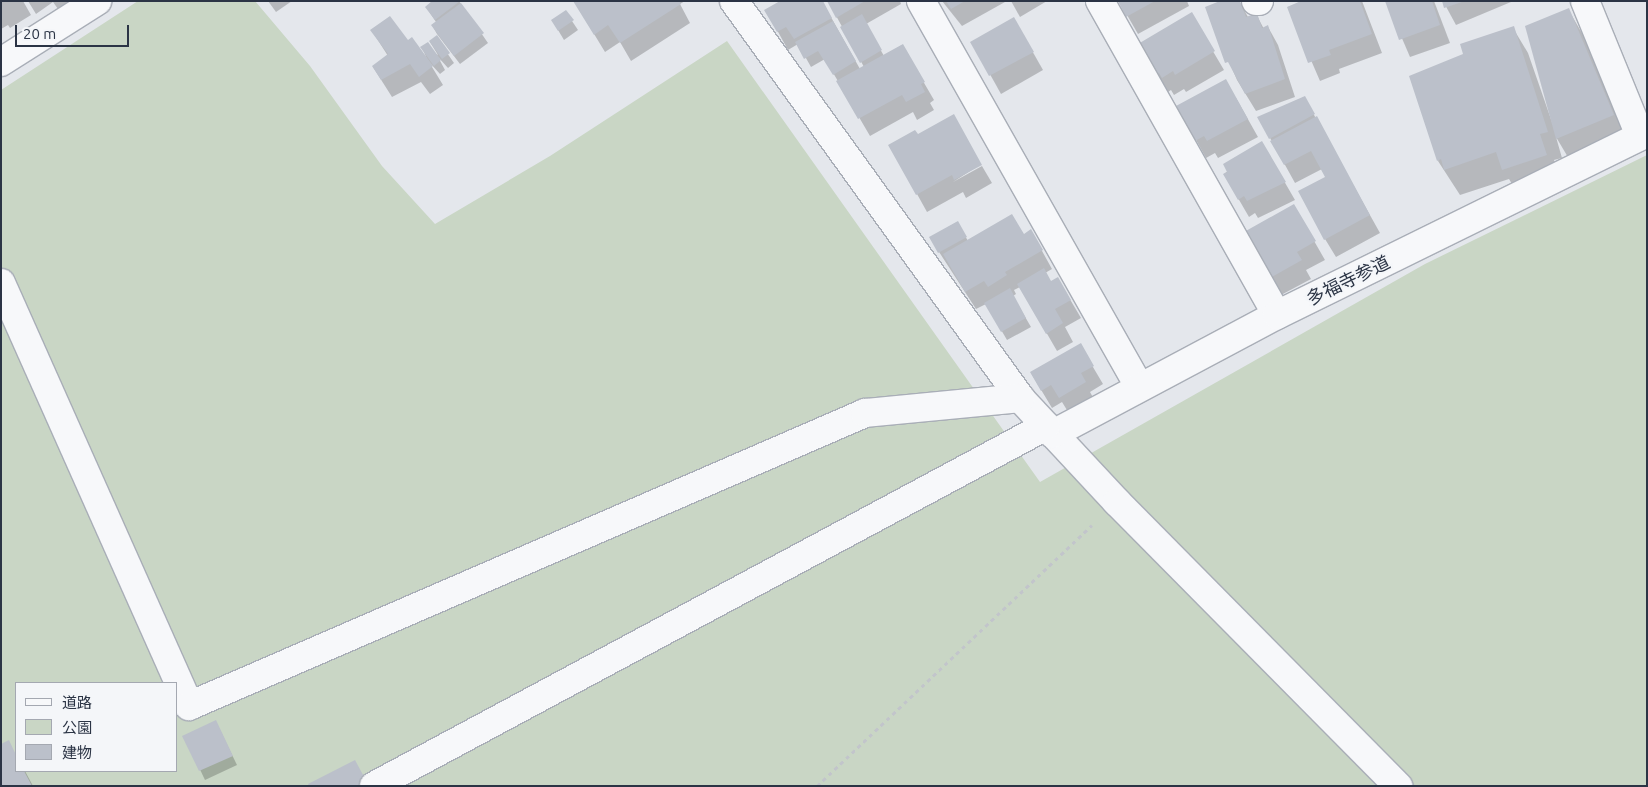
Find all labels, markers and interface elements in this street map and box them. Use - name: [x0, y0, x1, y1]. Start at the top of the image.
- scale bar: [18, 15, 131, 47]
- text: 20 m: [23, 25, 56, 42]
- street label: 多福寺参道: [1303, 251, 1393, 309]
- legend: [15, 682, 178, 772]
- text: 道路: [62, 694, 92, 711]
- text: 公園: [62, 719, 92, 736]
- text: 建物: [62, 744, 92, 761]

